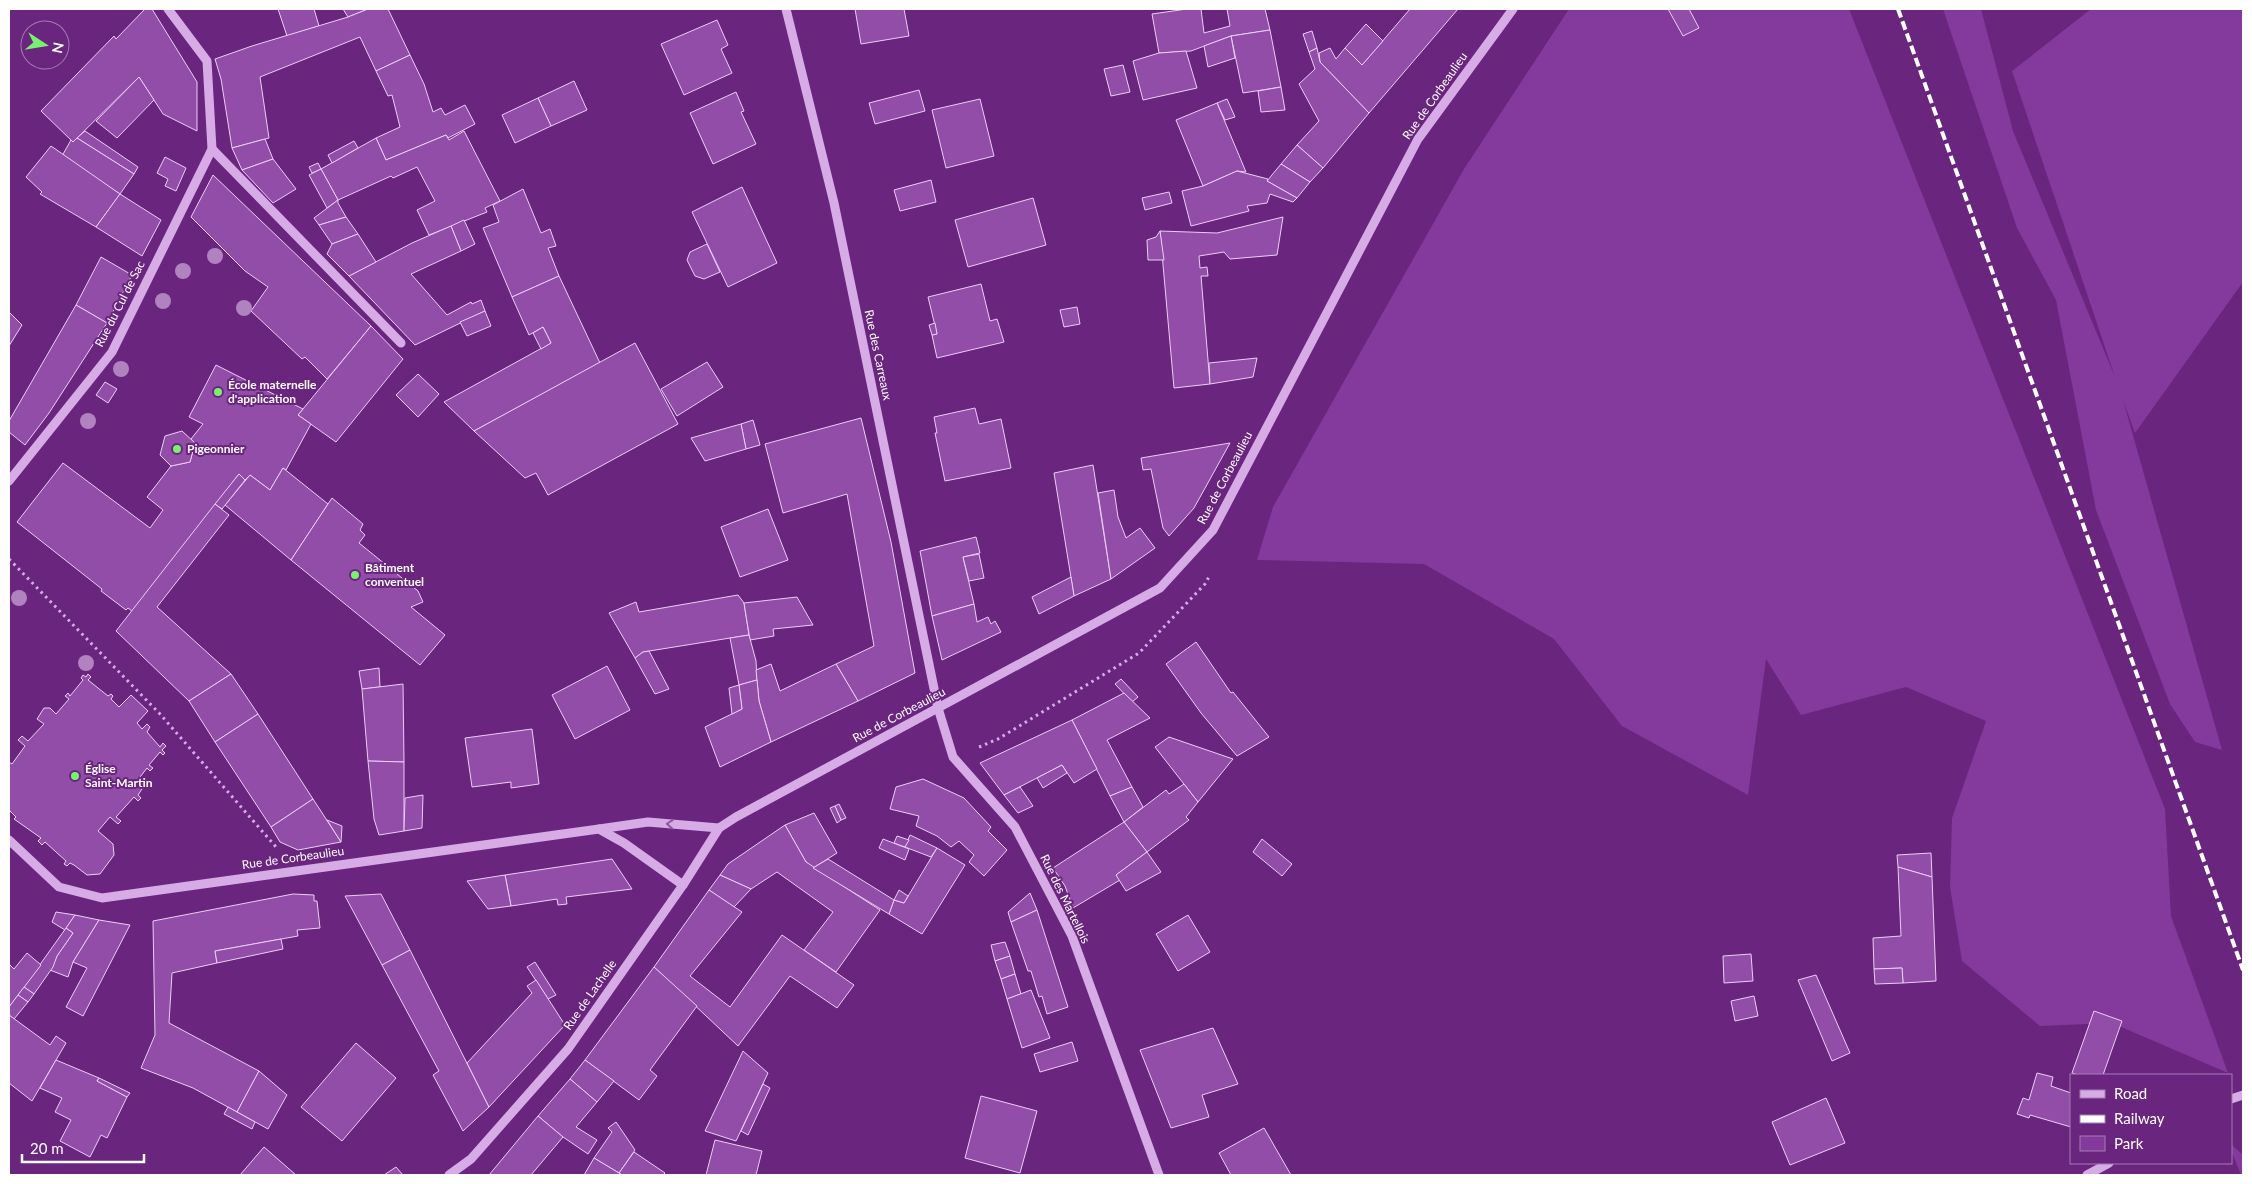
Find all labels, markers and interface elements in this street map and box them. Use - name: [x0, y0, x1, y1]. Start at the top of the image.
- north arrow: [20, 20, 70, 70]
- text: N: [49, 41, 68, 55]
- street label: Rue de Corbeaulieu: [1399, 49, 1470, 142]
- street label: Rue du Cul de Sac: [91, 258, 148, 349]
- street label: Rue des Carreaux: [862, 308, 895, 402]
- place label: École maternelle d'application: [228, 377, 317, 406]
- marker: École maternelle d'application: [212, 386, 224, 398]
- street label: Rue de Corbeaulieu: [1194, 429, 1255, 527]
- place label: Pigeonnier: [187, 441, 245, 456]
- marker: Pigeonnier: [171, 443, 183, 455]
- place label: Bâtiment conventuel: [365, 560, 424, 589]
- marker: Bâtiment conventuel: [349, 569, 361, 581]
- street label: Rue de Corbeaulieu: [850, 684, 948, 745]
- place label: Église Saint-Martin: [85, 761, 153, 790]
- marker: Église Saint-Martin: [69, 770, 81, 782]
- one-way arrow: [666, 819, 674, 830]
- street label: Rue de Corbeaulieu: [241, 843, 345, 872]
- street label: Rue des Martellois: [1037, 852, 1093, 946]
- street label: Rue de Lachelle: [560, 957, 619, 1033]
- legend: [2070, 1074, 2232, 1164]
- text: Road: [2114, 1084, 2147, 1102]
- text: Railway: [2114, 1109, 2165, 1127]
- scale bar: [22, 1132, 145, 1164]
- text: Park: [2114, 1134, 2144, 1152]
- text: 20 m: [30, 1139, 64, 1157]

